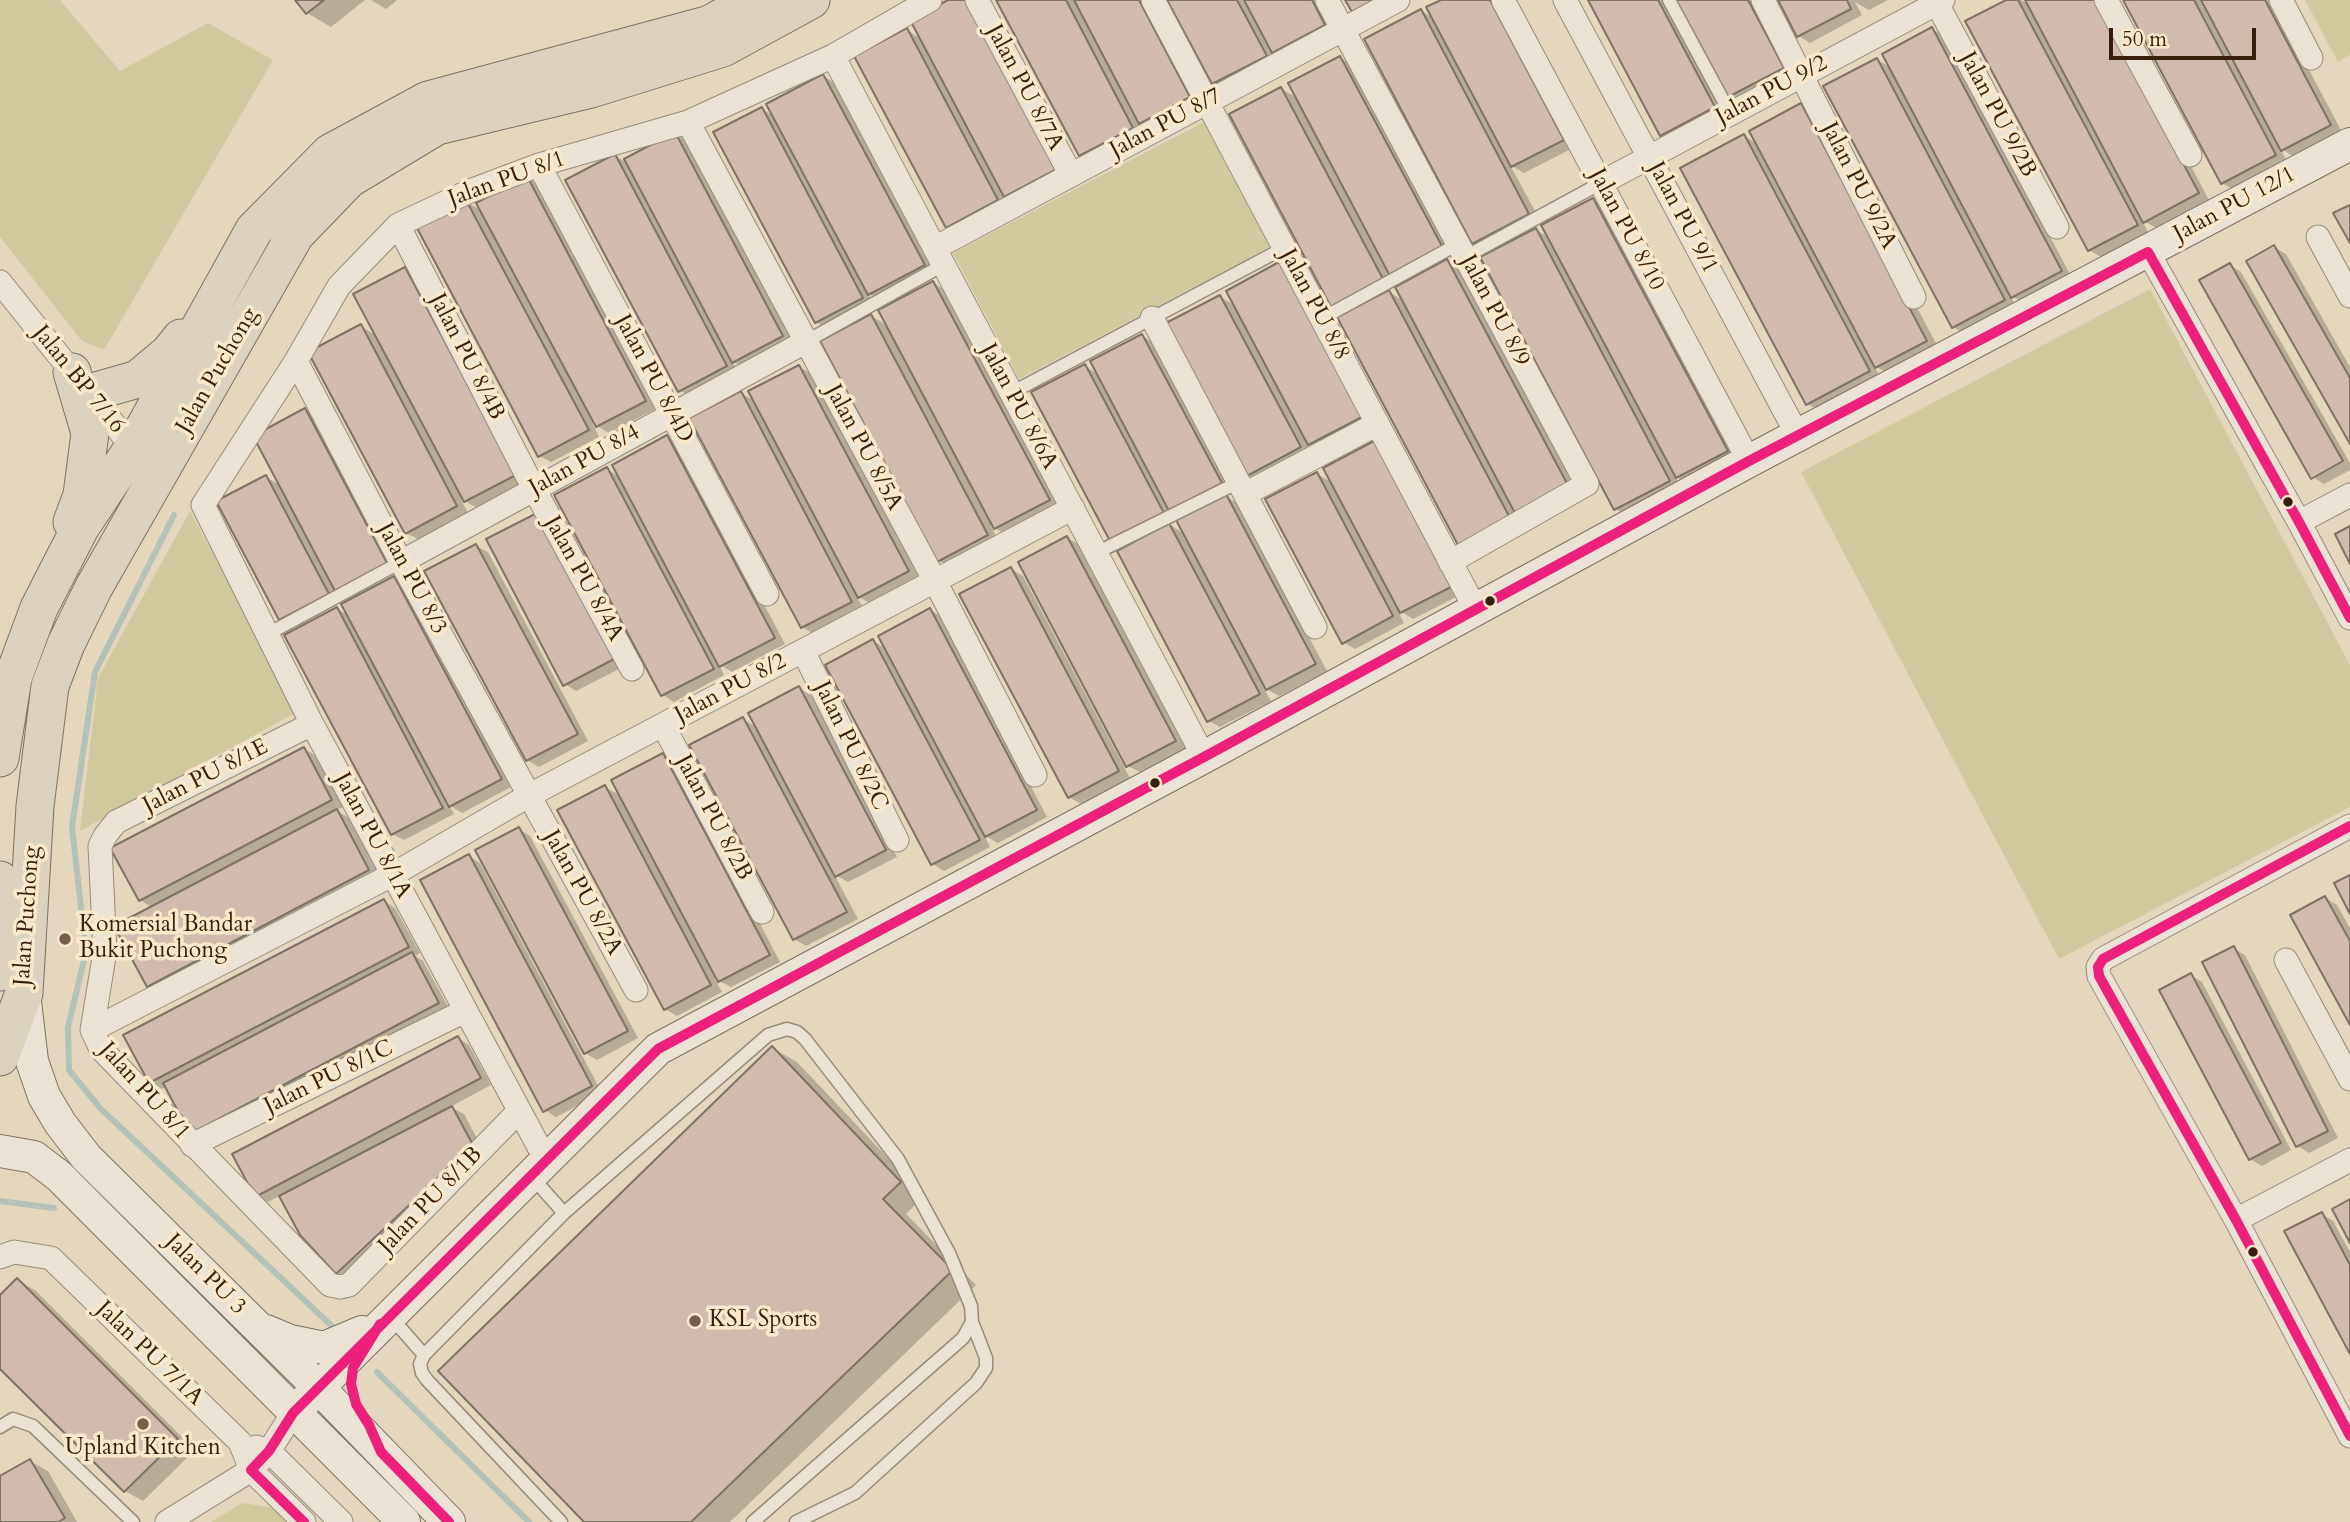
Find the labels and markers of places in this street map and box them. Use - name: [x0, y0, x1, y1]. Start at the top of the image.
- unlabelled marker: [2281, 495, 2295, 509]
- unlabelled marker: [1483, 594, 1497, 608]
- unlabelled marker: [1148, 776, 1162, 790]
- place label: Komersial Bandar Bukit Puchong: [79, 912, 252, 966]
- marker: Komersial Bandar Bukit Puchong: [57, 931, 73, 947]
- unlabelled marker: [2246, 1245, 2260, 1259]
- place label: KSL Sports: [709, 1307, 817, 1335]
- marker: KSL Sports: [687, 1313, 703, 1329]
- marker: Upland Kitchen: [135, 1416, 151, 1432]
- place label: Upland Kitchen: [65, 1435, 221, 1463]

